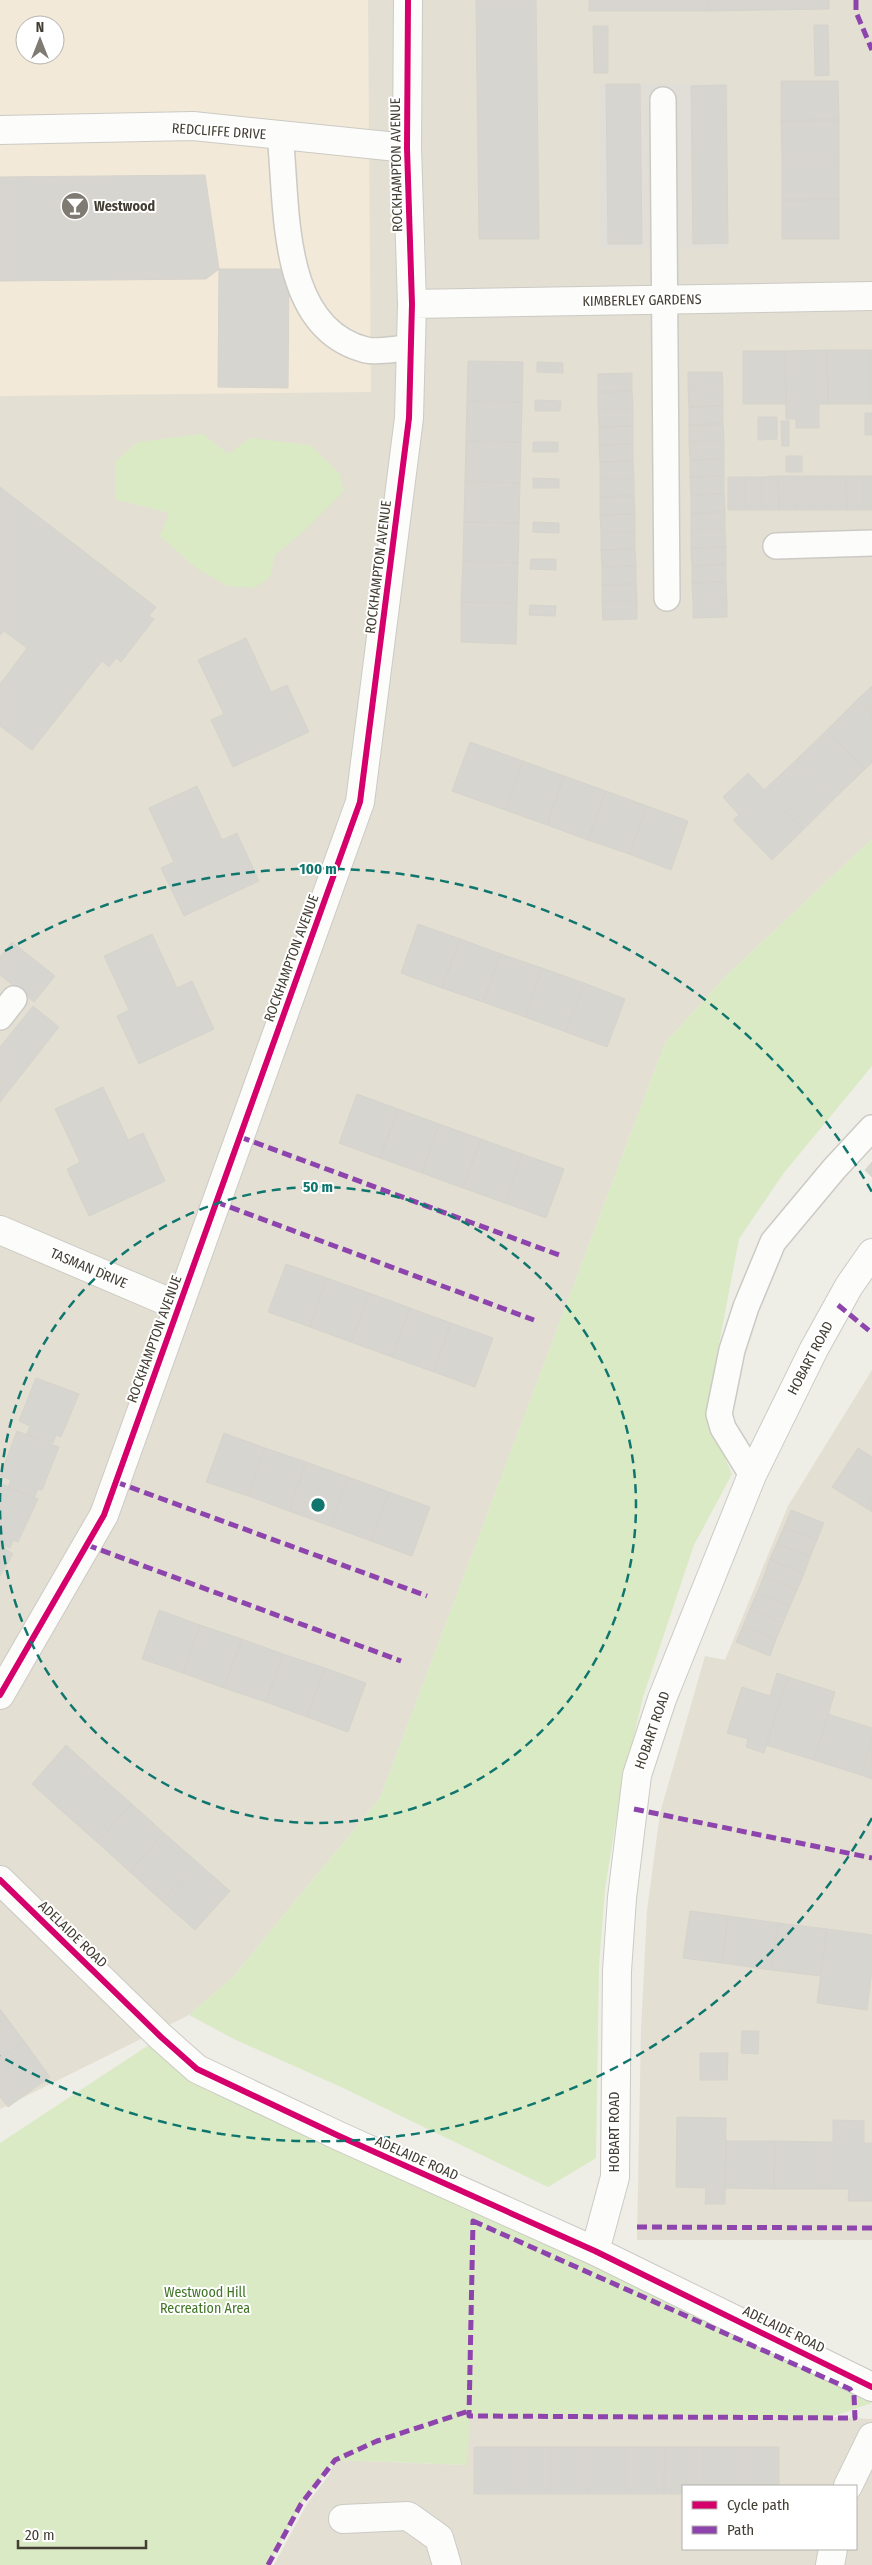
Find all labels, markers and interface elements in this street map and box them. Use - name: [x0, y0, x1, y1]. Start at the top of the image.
- north arrow: [15, 15, 65, 65]
- text: N: [36, 19, 44, 36]
- street label: ROCKHAMPTON AVENUE: [387, 97, 406, 232]
- street label: REDCLIFFE DRIVE: [171, 120, 267, 143]
- bar icon: Westwood: [60, 191, 90, 221]
- place label: Westwood: [94, 198, 155, 215]
- street label: KIMBERLEY GARDENS: [582, 291, 702, 310]
- street label: ROCKHAMPTON AVENUE: [362, 499, 395, 635]
- text: 100 m: [299, 860, 337, 878]
- street label: ROCKHAMPTON AVENUE: [261, 892, 323, 1024]
- text: 50 m: [303, 1178, 333, 1196]
- street label: TASMAN DRIVE: [48, 1245, 130, 1293]
- street label: ROCKHAMPTON AVENUE: [124, 1273, 186, 1405]
- street label: HOBART ROAD: [784, 1318, 837, 1398]
- centre of rings: [309, 1496, 327, 1514]
- street label: HOBART ROAD: [631, 1689, 674, 1771]
- street label: ADELAIDE ROAD: [35, 1897, 111, 1971]
- street label: HOBART ROAD: [606, 2091, 623, 2173]
- street label: ADELAIDE ROAD: [373, 2133, 461, 2184]
- park label: Westwood Hill Recreation Area: [160, 2284, 250, 2317]
- street label: ADELAIDE ROAD: [740, 2302, 827, 2357]
- legend: [682, 2485, 857, 2550]
- text: Cycle path: [727, 2496, 790, 2514]
- scale bar: [18, 2518, 145, 2550]
- text: Path: [727, 2521, 754, 2539]
- text: 20 m: [25, 2526, 55, 2544]

